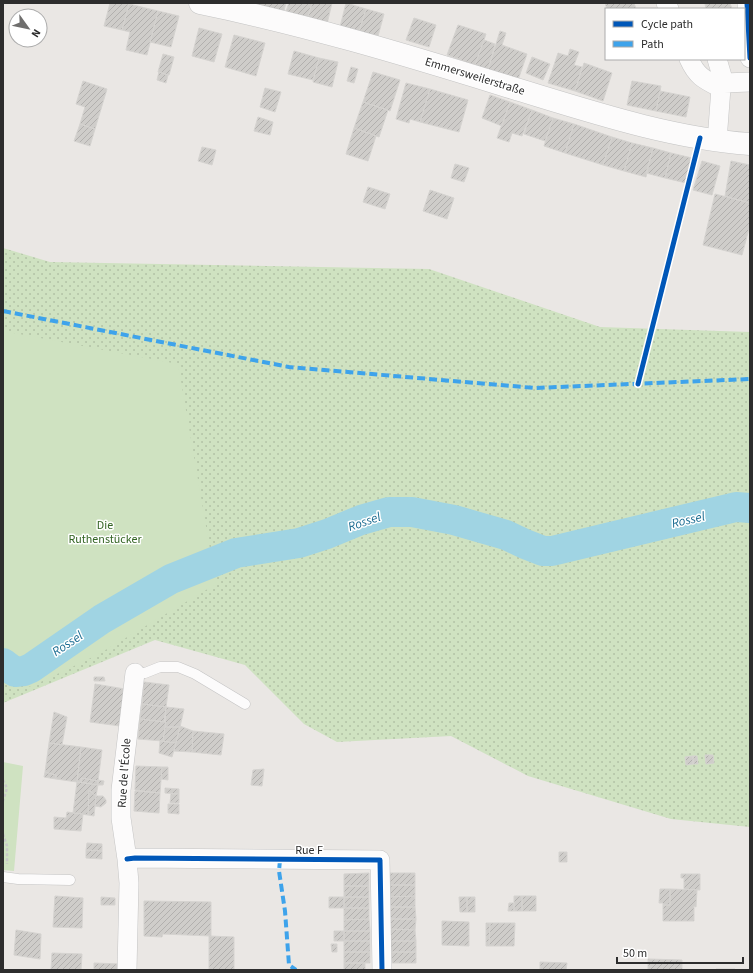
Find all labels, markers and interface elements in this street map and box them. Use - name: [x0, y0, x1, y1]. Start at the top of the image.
- north arrow: [8, 8, 48, 48]
- legend: [605, 8, 745, 60]
- text: Cycle path: [641, 16, 693, 33]
- text: N: [28, 26, 44, 40]
- text: Path: [641, 36, 664, 53]
- street label: Emmersweilerstraße: [423, 53, 527, 100]
- water label: Rossel: [670, 507, 707, 533]
- water label: Rossel: [345, 508, 384, 536]
- park label: Die Ruthenstücker: [68, 517, 142, 548]
- water label: Rossel: [49, 627, 87, 661]
- street label: Rue de l'École: [114, 738, 135, 808]
- street label: Rue F: [295, 842, 323, 859]
- scale bar: [617, 939, 743, 965]
- text: 50 m: [623, 945, 647, 962]

